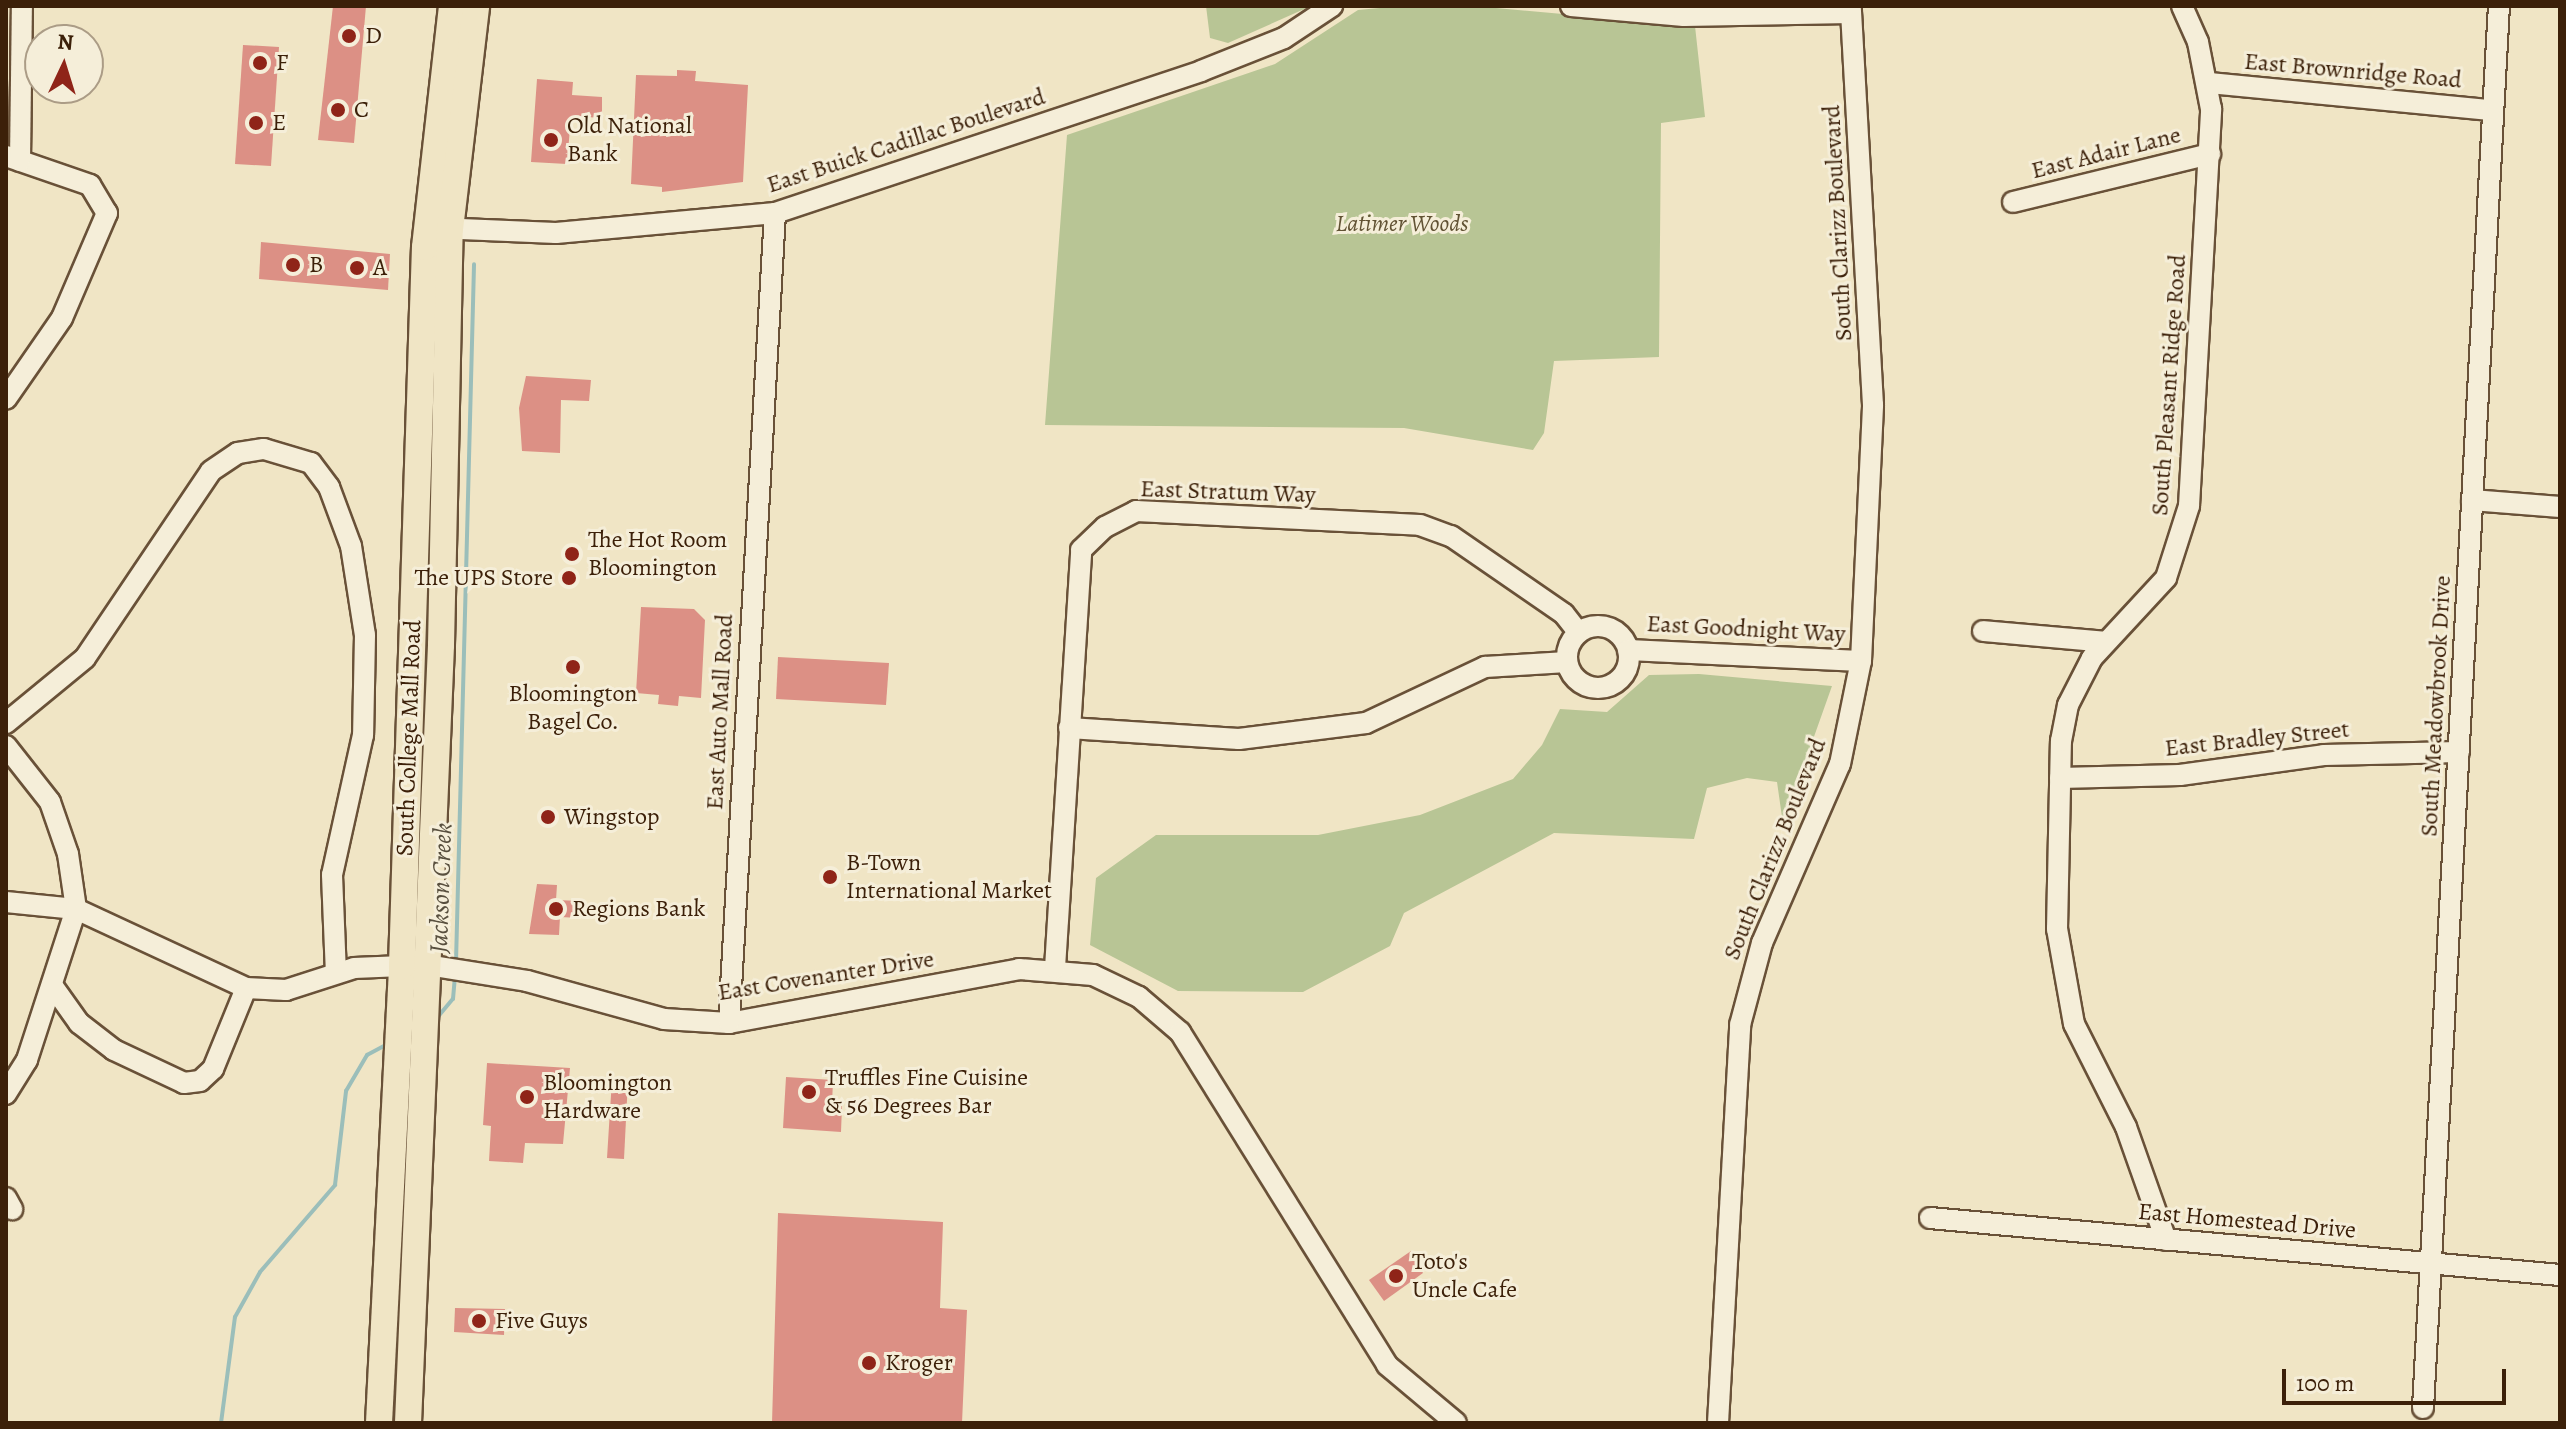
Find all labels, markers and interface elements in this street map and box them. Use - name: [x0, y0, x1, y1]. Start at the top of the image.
- place label: D: [365, 22, 382, 50]
- north arrow: [24, 24, 104, 104]
- text: N: [56, 27, 75, 58]
- marker: D: [340, 27, 358, 45]
- street label: East Brownridge Road: [2243, 47, 2463, 95]
- place label: F: [276, 49, 288, 77]
- marker: F: [251, 54, 269, 72]
- street label: East Buick Cadillac Boulevard: [763, 82, 1049, 200]
- place label: C: [354, 96, 369, 124]
- marker: C: [329, 101, 347, 119]
- street label: South Clarizz Boulevard: [1817, 104, 1859, 342]
- place label: E: [272, 109, 286, 137]
- place label: Old National Bank: [567, 112, 692, 168]
- marker: E: [247, 114, 265, 132]
- street label: East Adair Lane: [2028, 121, 2184, 185]
- marker: Old National Bank: [542, 131, 560, 149]
- park label: Latimer Woods: [1336, 210, 1468, 238]
- place label: B: [309, 251, 323, 279]
- street label: South Pleasant Ridge Road: [2146, 253, 2192, 517]
- place label: A: [373, 254, 387, 282]
- marker: B: [284, 256, 302, 274]
- marker: A: [348, 259, 366, 277]
- street label: East Stratum Way: [1140, 475, 1316, 509]
- place label: The Hot Room Bloomington: [588, 526, 727, 582]
- marker: The Hot Room Bloomington: [563, 545, 581, 563]
- place label: The UPS Store: [414, 564, 553, 592]
- marker: The UPS Store: [560, 569, 578, 587]
- street label: South Meadowbrook Drive: [2415, 575, 2457, 837]
- street label: East Goodnight Way: [1646, 609, 1846, 649]
- street label: East Auto Mall Road: [700, 613, 740, 811]
- street label: South College Mall Road: [390, 619, 428, 857]
- marker: Bloomington Bagel Co.: [564, 658, 582, 676]
- place label: Bloomington Bagel Co.: [508, 680, 638, 736]
- street label: East Bradley Street: [2163, 715, 2351, 763]
- street label: South Clarizz Boulevard: [1717, 734, 1833, 964]
- place label: Wingstop: [564, 803, 660, 831]
- marker: Wingstop: [539, 808, 557, 826]
- water label: Jackson Creek: [423, 822, 459, 954]
- place label: B-Town International Market: [846, 849, 1052, 905]
- marker: B-Town International Market: [821, 868, 839, 886]
- place label: Regions Bank: [572, 895, 705, 923]
- marker: Regions Bank: [547, 900, 565, 918]
- street label: East Covenanter Drive: [716, 945, 936, 1007]
- place label: Truffles Fine Cuisine & 56 Degrees Bar: [825, 1064, 1028, 1120]
- place label: Bloomington Hardware: [543, 1069, 672, 1125]
- marker: Truffles Fine Cuisine & 56 Degrees Bar: [800, 1083, 818, 1101]
- marker: Bloomington Hardware: [518, 1088, 536, 1106]
- street label: East Homestead Drive: [2137, 1197, 2357, 1245]
- place label: Toto's Uncle Cafe: [1412, 1248, 1517, 1304]
- marker: Toto's Uncle Cafe: [1387, 1267, 1405, 1285]
- place label: Five Guys: [495, 1307, 588, 1335]
- marker: Five Guys: [470, 1312, 488, 1330]
- place label: Kroger: [885, 1349, 953, 1377]
- scale bar: [2286, 1353, 2510, 1403]
- marker: Kroger: [860, 1354, 878, 1372]
- text: 100 m: [2296, 1367, 2355, 1399]

